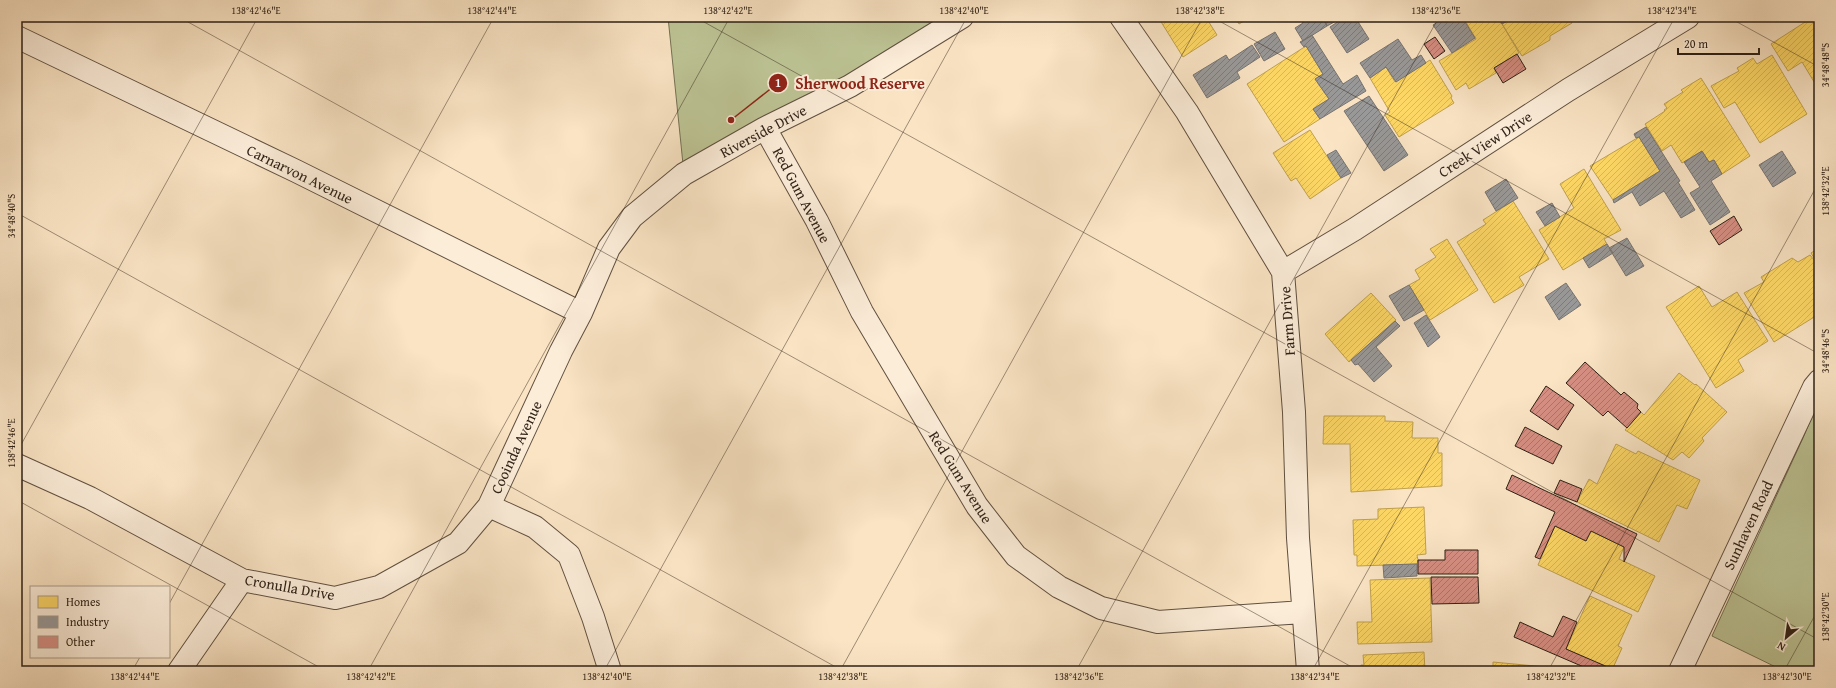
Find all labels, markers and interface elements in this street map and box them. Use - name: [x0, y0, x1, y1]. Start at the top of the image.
- text: 138°42'46"E: [231, 3, 281, 18]
- text: 138°42'44"E: [467, 3, 517, 18]
- text: 138°42'42"E: [703, 3, 753, 18]
- text: 138°42'40"E: [939, 3, 989, 18]
- text: 138°42'38"E: [1175, 3, 1225, 18]
- text: 138°42'36"E: [1411, 3, 1461, 18]
- text: 138°42'34"E: [1647, 3, 1697, 18]
- scale bar: [1678, 30, 1759, 56]
- text: 20 m: [1684, 35, 1708, 52]
- text: 34°48'48"S: [1818, 43, 1833, 87]
- callout: Sherwood Reserve: [768, 69, 933, 97]
- text: Sherwood Reserve: [795, 71, 925, 95]
- text: 1: [775, 74, 781, 91]
- street label: Riverside Drive: [716, 99, 810, 163]
- street label: Creek View Drive: [1434, 106, 1536, 182]
- street label: Carnarvon Avenue: [243, 139, 357, 209]
- street label: Red Gum Avenue: [768, 143, 836, 247]
- text: 138°42'32"E: [1818, 166, 1833, 216]
- text: 34°48'40"S: [4, 194, 19, 238]
- street label: Farm Drive: [1274, 286, 1300, 356]
- text: 34°48'46"S: [1818, 329, 1833, 373]
- street label: Cooinda Avenue: [485, 397, 547, 497]
- text: 138°42'46"E: [4, 418, 19, 468]
- street label: Red Gum Avenue: [924, 427, 998, 527]
- street label: Sunhaven Road: [1718, 477, 1778, 573]
- street label: Cronulla Drive: [243, 569, 337, 605]
- legend: [30, 586, 170, 658]
- text: 138°42'30"E: [1818, 592, 1833, 642]
- text: Homes: [66, 593, 101, 610]
- text: Industry: [66, 613, 109, 630]
- north arrow: [1766, 618, 1806, 658]
- text: Other: [66, 633, 95, 650]
- text: N: [1773, 638, 1788, 656]
- text: 138°42'44"E: [110, 669, 160, 684]
- text: 138°42'42"E: [346, 669, 396, 684]
- text: 138°42'40"E: [582, 669, 632, 684]
- text: 138°42'38"E: [818, 669, 868, 684]
- text: 138°42'36"E: [1054, 669, 1104, 684]
- text: 138°42'34"E: [1290, 669, 1340, 684]
- text: 138°42'32"E: [1526, 669, 1576, 684]
- text: 138°42'30"E: [1762, 669, 1812, 684]

